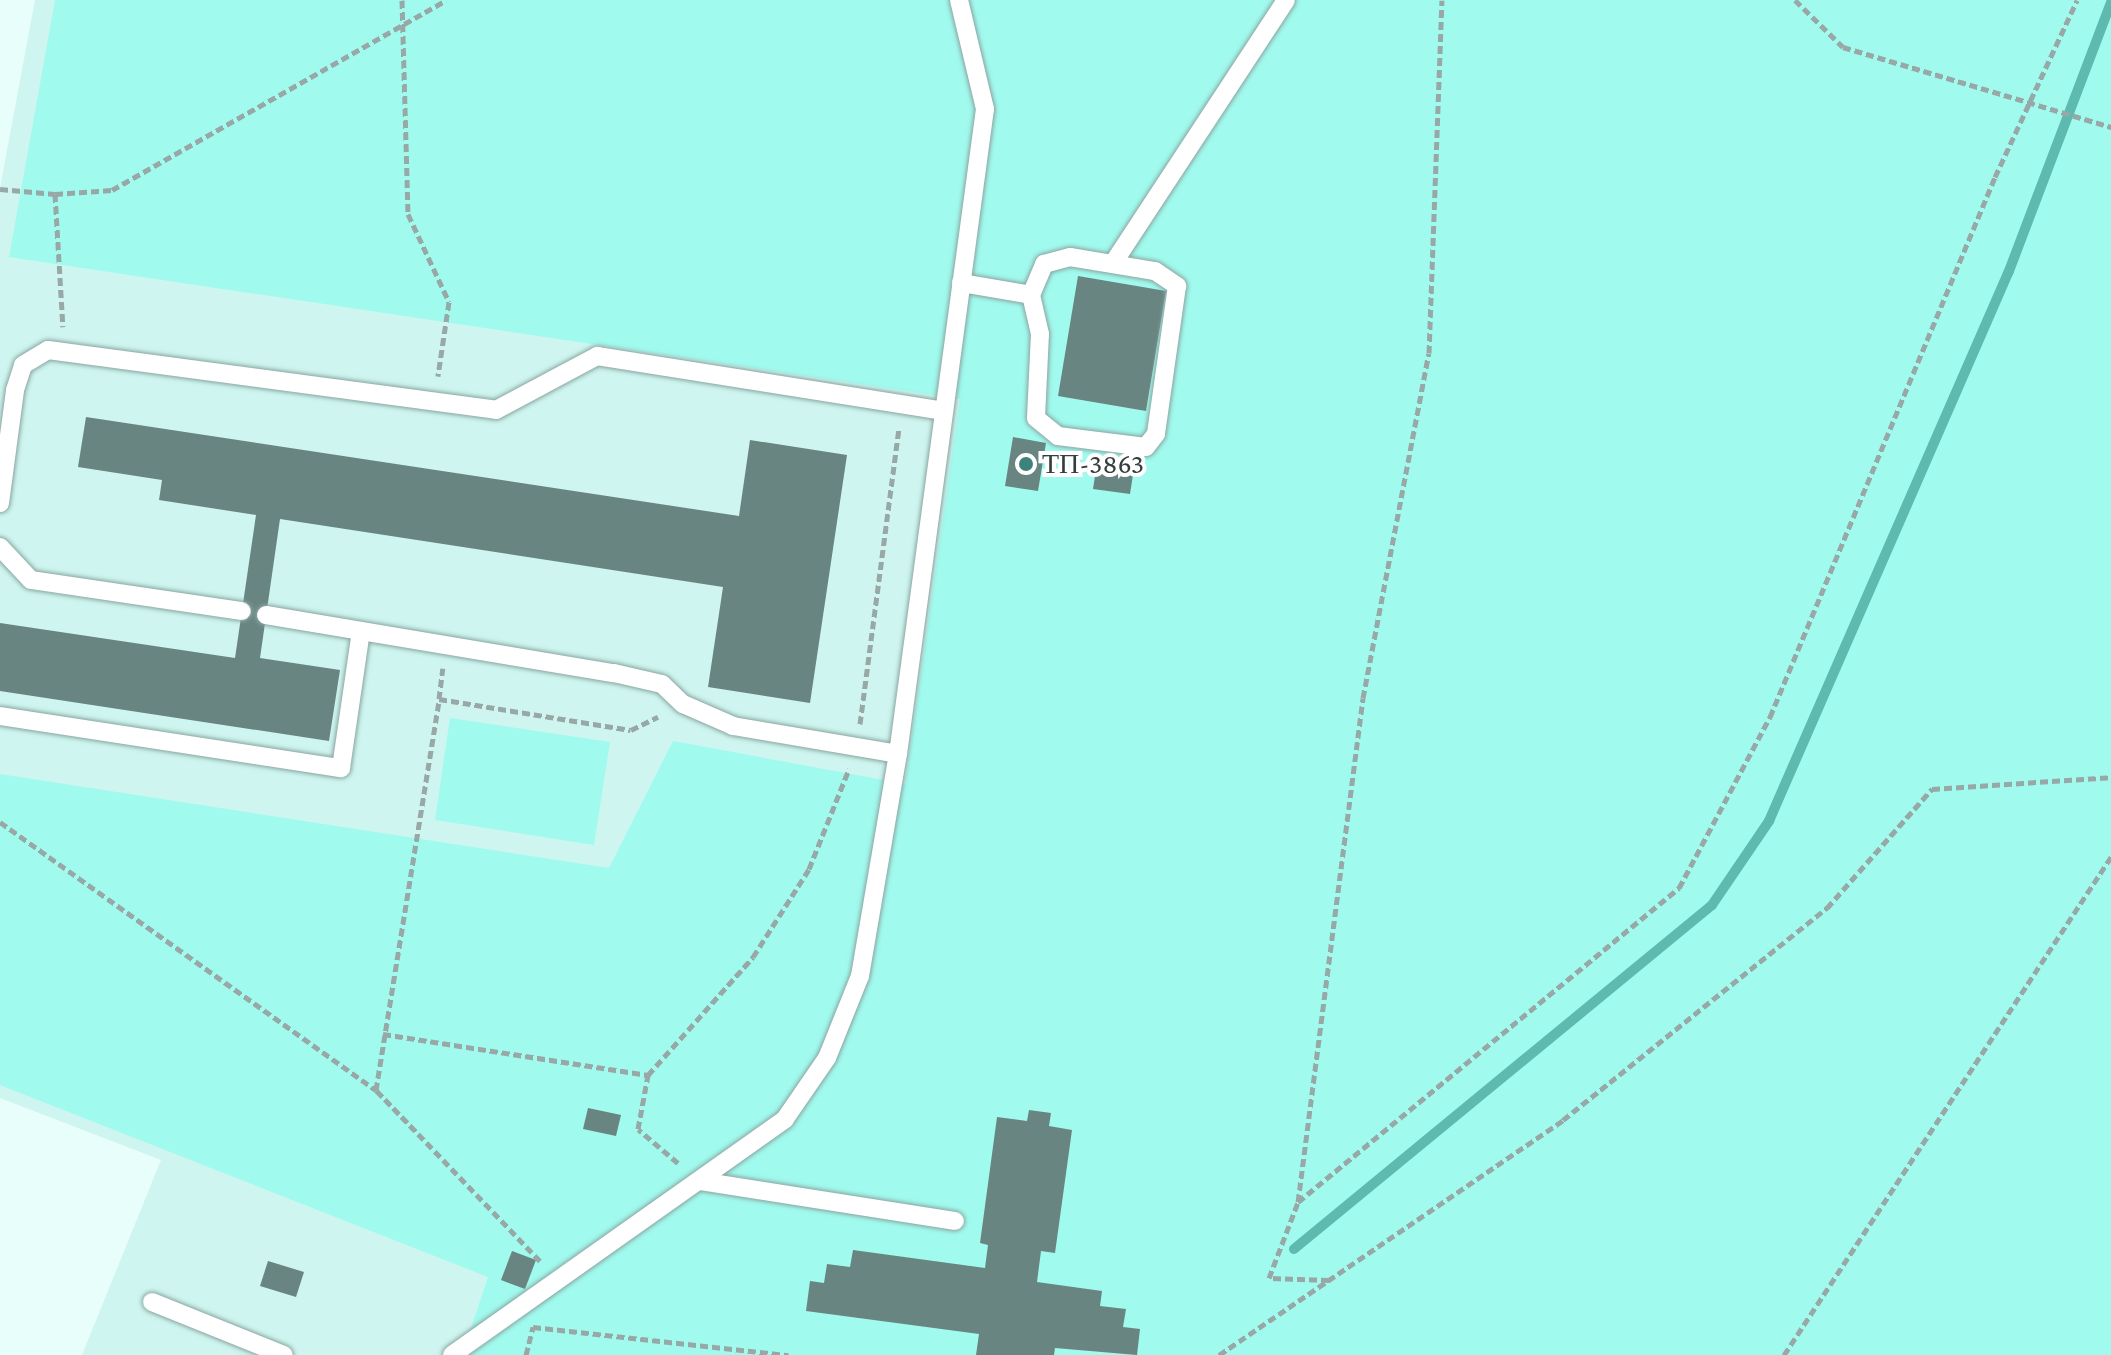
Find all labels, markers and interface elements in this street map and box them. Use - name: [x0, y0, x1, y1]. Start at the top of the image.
- place label: ТП-3863: [1042, 447, 1144, 481]
- marker: ТП-3863: [1017, 455, 1035, 473]

